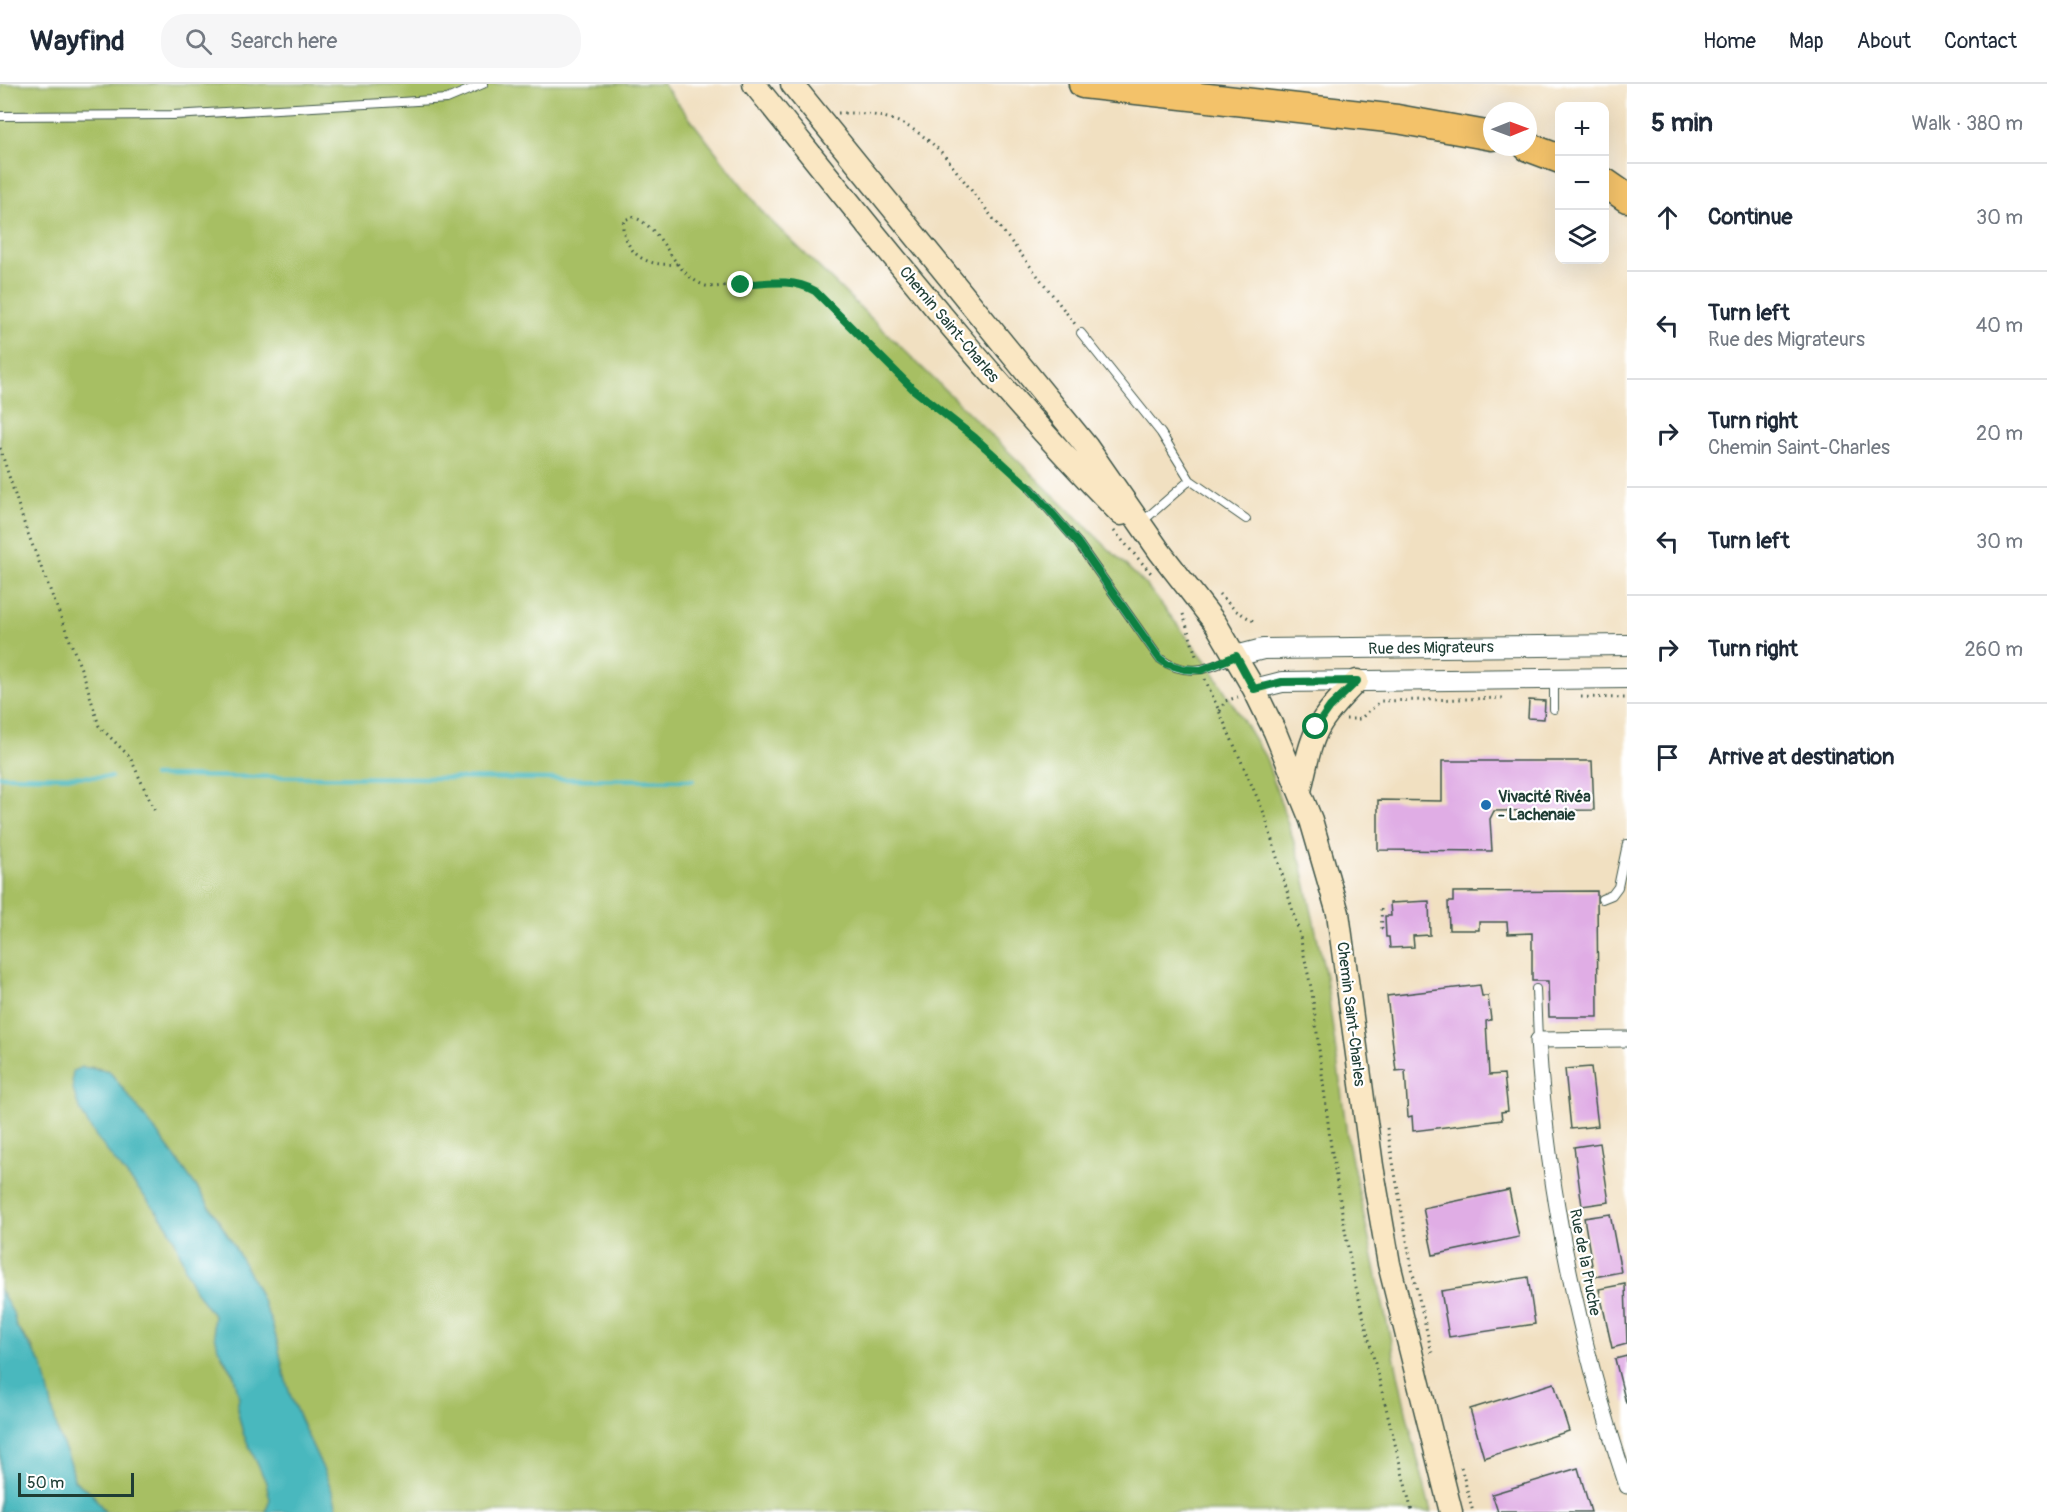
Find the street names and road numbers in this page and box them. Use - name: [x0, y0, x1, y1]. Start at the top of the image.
- street label: Chemin Saint-Charles: [895, 262, 1004, 387]
- street label: Rue des Migrateurs: [1368, 637, 1494, 659]
- street label: Chemin Saint-Charles: [1332, 941, 1370, 1088]
- street label: Rue de la Pruche: [1565, 1207, 1605, 1317]

